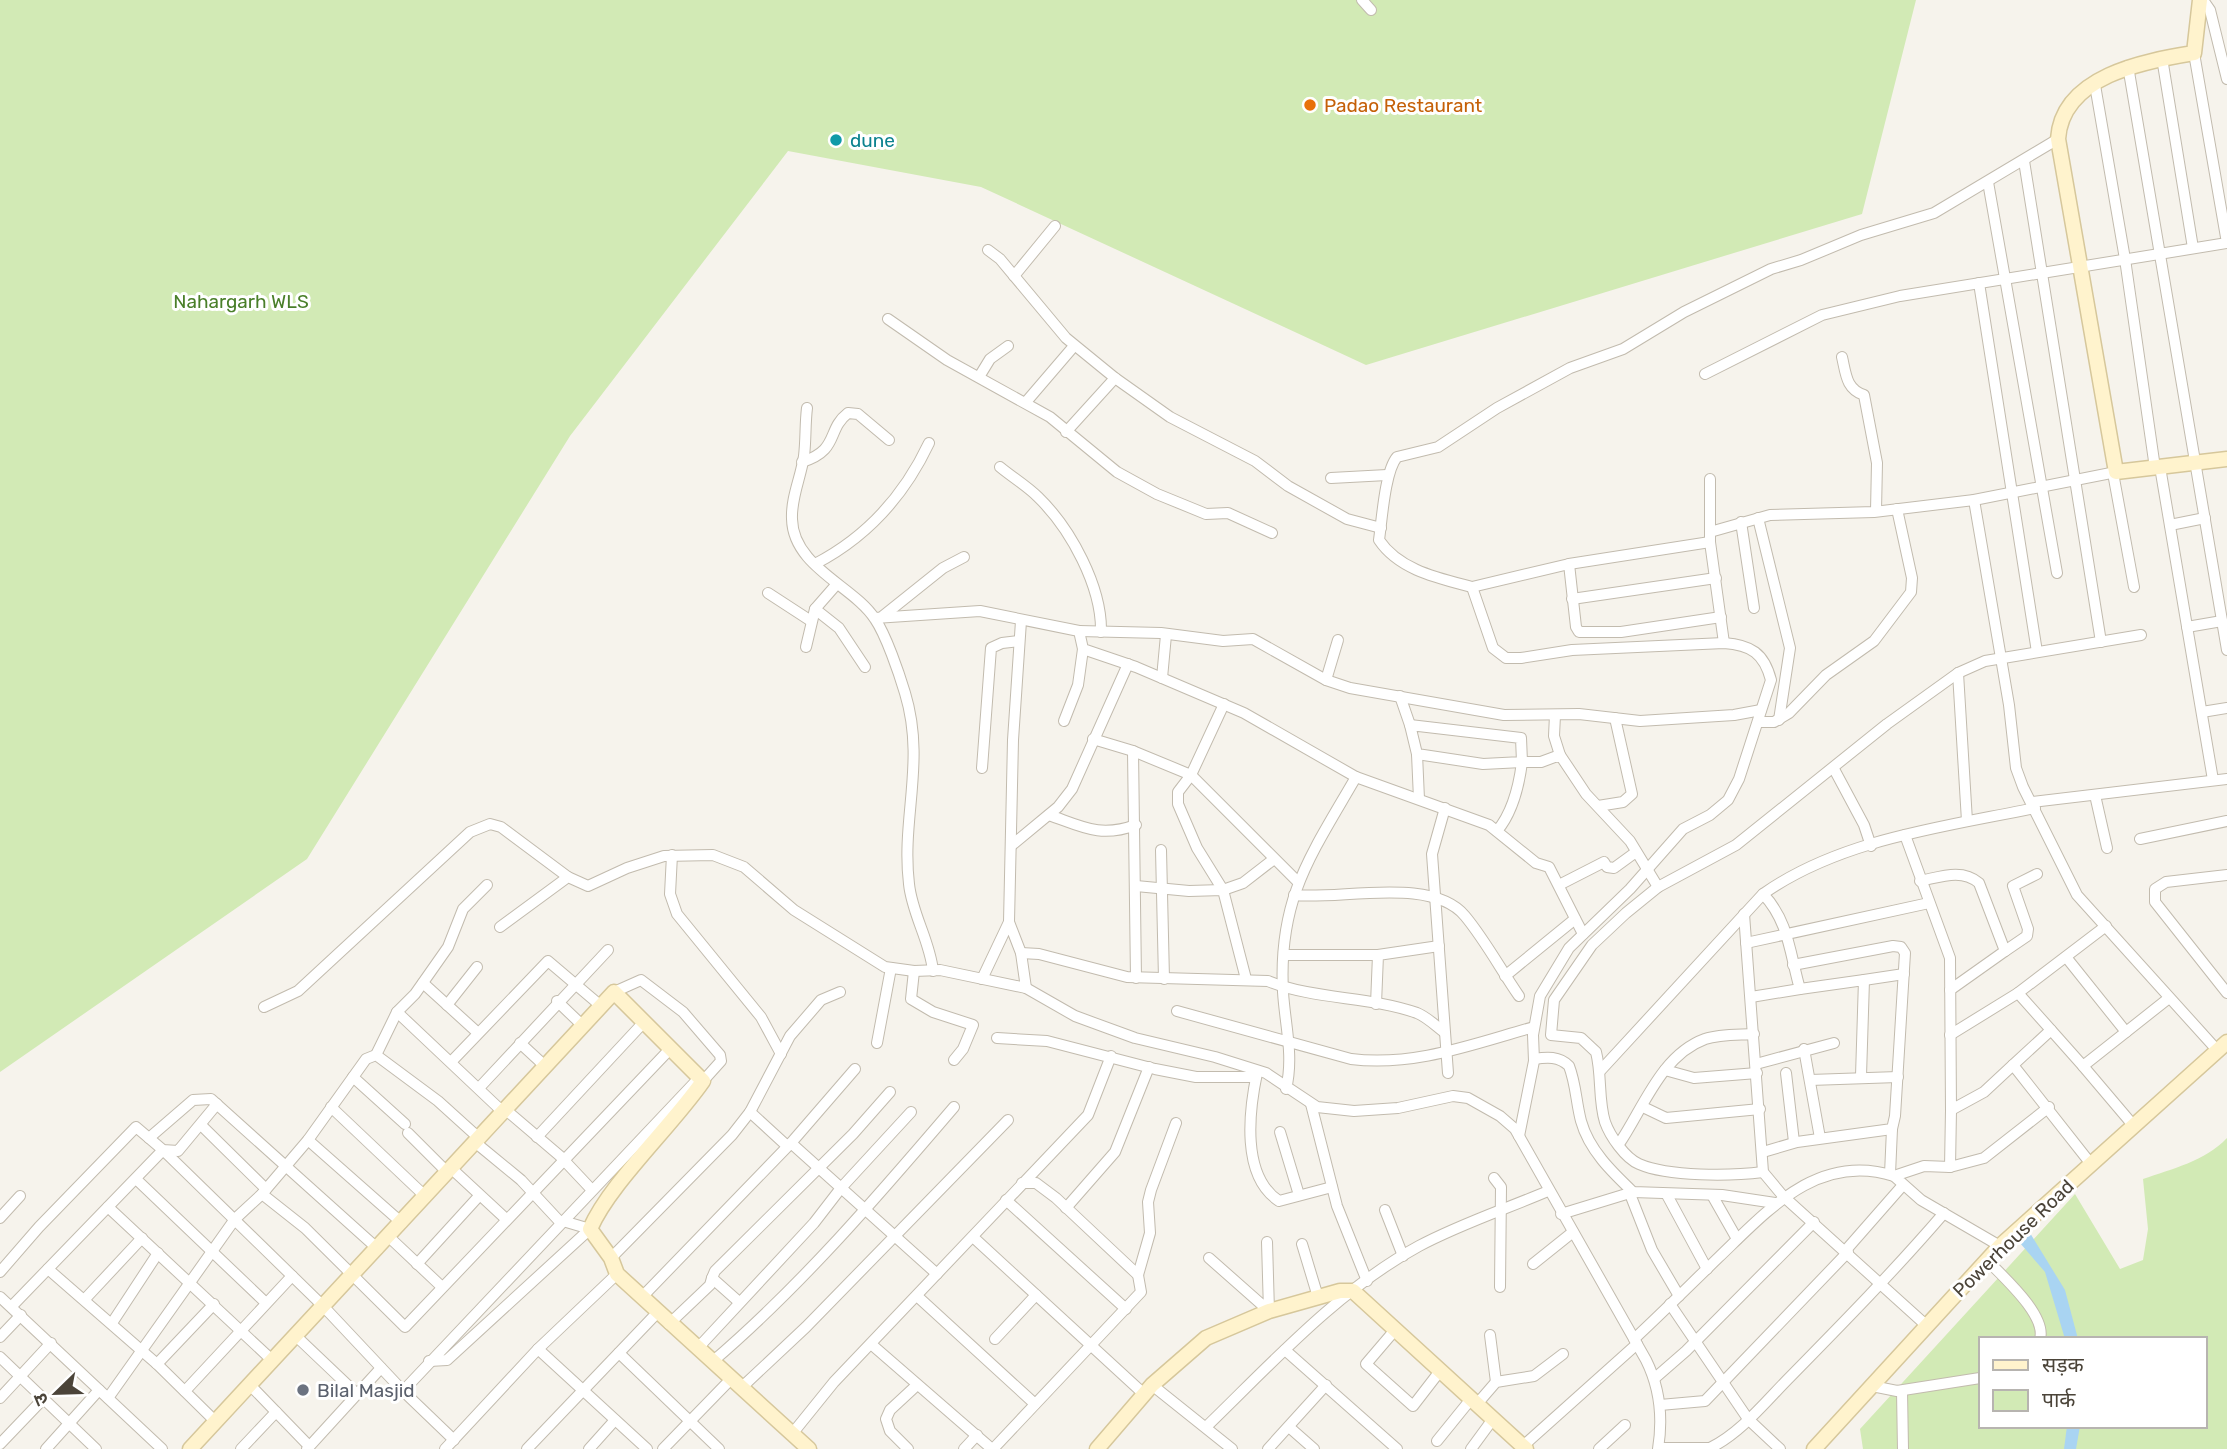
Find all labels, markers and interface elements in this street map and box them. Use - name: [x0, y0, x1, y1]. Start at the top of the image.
- place label: Padao Restaurant: [1324, 94, 1483, 117]
- marker: Padao Restaurant: [1302, 97, 1318, 113]
- place label: dune: [850, 129, 895, 152]
- marker: dune: [828, 132, 844, 148]
- park label: Nahargarh WLS: [173, 290, 309, 313]
- street label: Powerhouse Road: [1948, 1175, 2079, 1302]
- legend: [1979, 1337, 2206, 1428]
- text: सड़क: [2042, 1352, 2084, 1377]
- north arrow: [21, 1358, 91, 1428]
- place label: Bilal Masjid: [317, 1379, 415, 1402]
- marker: Bilal Masjid: [295, 1382, 311, 1398]
- text: पार्क: [2042, 1387, 2076, 1412]
- text: उ: [28, 1389, 54, 1409]

